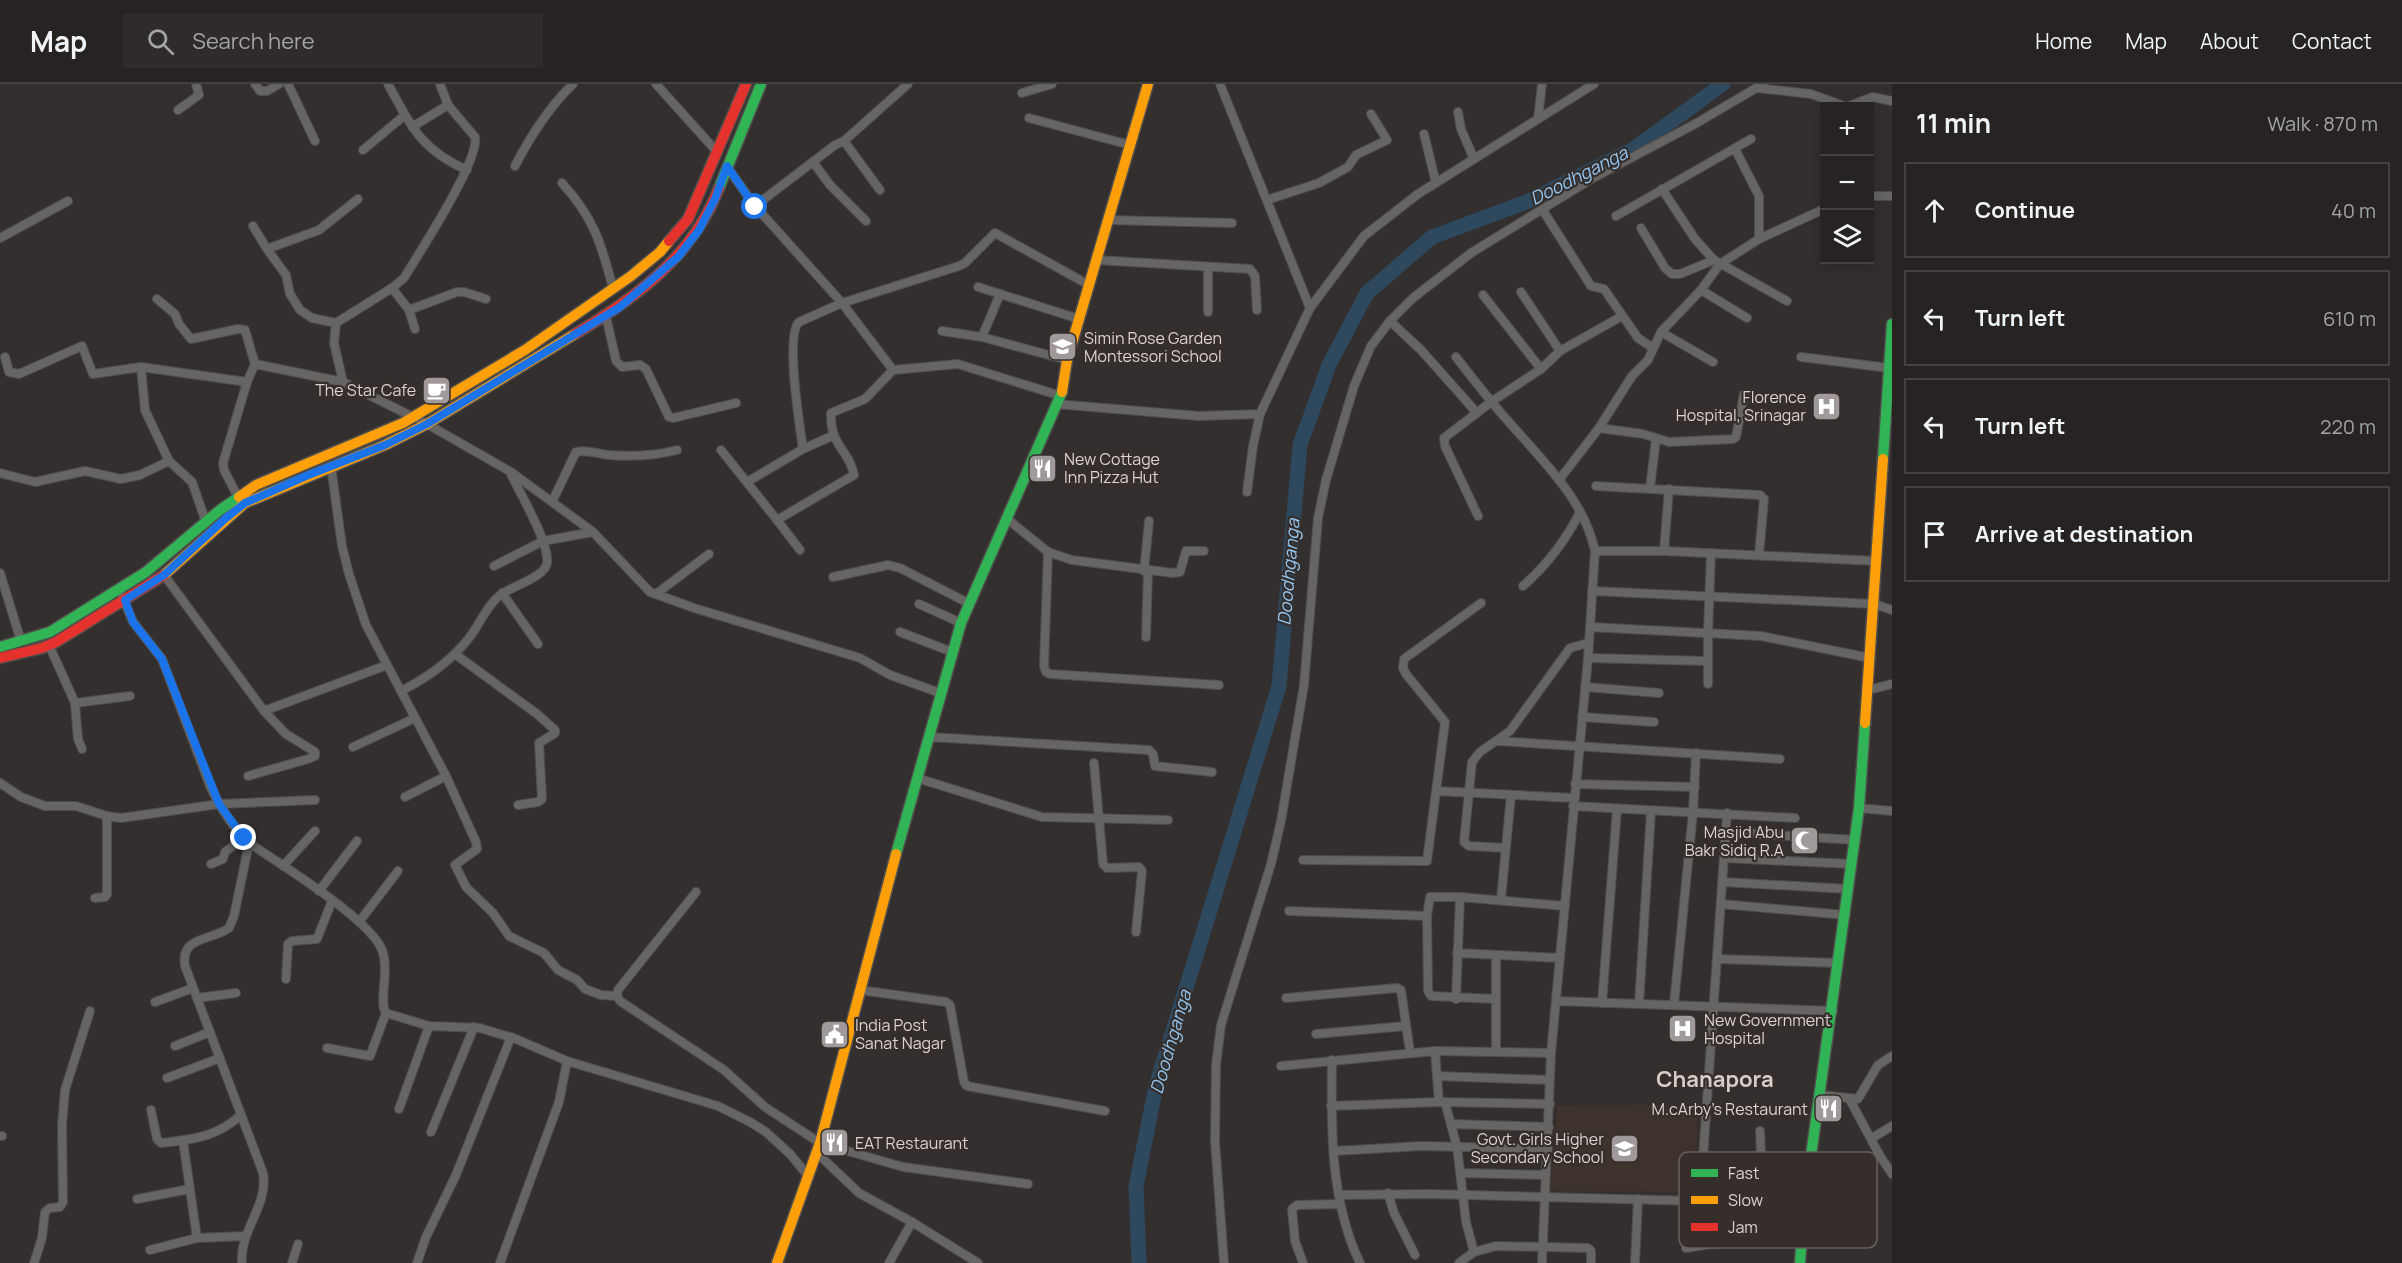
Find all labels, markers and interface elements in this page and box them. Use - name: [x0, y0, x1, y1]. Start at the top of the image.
- search box: [123, 14, 543, 68]
- text: Map: [30, 22, 87, 60]
- icon: search: [144, 25, 177, 58]
- text: Search here: [192, 26, 315, 56]
- text: Home: [2035, 27, 2092, 55]
- text: Map: [2125, 27, 2167, 55]
- text: About: [2200, 27, 2259, 55]
- text: Contact: [2292, 27, 2372, 55]
- map controls: [1820, 102, 1874, 264]
- button: +: [1820, 102, 1874, 156]
- text: 11 min: [1916, 105, 1991, 141]
- text: Walk · 870 m: [2267, 110, 2378, 137]
- water label: Doodhganga: [1526, 140, 1632, 210]
- button: −: [1820, 156, 1874, 210]
- route start: [741, 193, 767, 219]
- icon: ahead: [1918, 194, 1951, 227]
- text: Continue: [1975, 195, 2075, 225]
- text: 40 m: [2331, 197, 2376, 224]
- button: layers: [1820, 210, 1874, 264]
- icon: left: [1918, 302, 1951, 335]
- text: Turn left: [1975, 303, 2065, 333]
- text: 610 m: [2323, 305, 2376, 332]
- place label: Simin Rose Garden Montessori School: [1084, 327, 1222, 367]
- school or university icon: Simin Rose Garden Montessori School: [1047, 331, 1079, 363]
- cafe icon: The Star Cafe: [421, 374, 453, 406]
- place label: The Star Cafe: [315, 379, 416, 401]
- place label: Florence Hospital, Srinagar: [1676, 386, 1806, 426]
- hospital icon: Florence Hospital, Srinagar: [1811, 390, 1843, 422]
- icon: left: [1918, 410, 1951, 443]
- text: Turn left: [1975, 411, 2065, 441]
- text: 220 m: [2320, 413, 2376, 440]
- place label: New Cottage Inn Pizza Hut: [1064, 448, 1160, 488]
- restaurant icon: New Cottage Inn Pizza Hut: [1027, 452, 1059, 484]
- water label: Doodhganga: [1271, 517, 1305, 626]
- icon: arrive: [1918, 518, 1951, 551]
- text: Arrive at destination: [1975, 519, 2193, 549]
- place label: Masjid Abu Bakr Sidiq R.A: [1685, 821, 1784, 861]
- route end: [230, 824, 256, 850]
- mosque icon: Masjid Abu Bakr Sidiq R.A: [1789, 825, 1821, 857]
- water label: Doodhganga: [1144, 986, 1197, 1096]
- place label: New Government Hospital: [1704, 1009, 1831, 1049]
- hospital icon: New Government Hospital: [1667, 1013, 1699, 1045]
- place label: India Post Sanat Nagar: [855, 1014, 946, 1054]
- public building icon: India Post Sanat Nagar: [818, 1018, 850, 1050]
- district label: Chanapora: [1656, 1064, 1774, 1094]
- restaurant icon: M.cArby's Restaurant: [1813, 1093, 1845, 1125]
- place label: M.cArby's Restaurant: [1652, 1098, 1808, 1120]
- restaurant icon: EAT Restaurant: [818, 1127, 850, 1159]
- place label: Govt. Girls Higher Secondary School: [1471, 1128, 1604, 1168]
- place label: EAT Restaurant: [855, 1132, 968, 1154]
- school or university icon: Govt. Girls Higher Secondary School: [1609, 1132, 1641, 1164]
- legend: [1679, 1152, 1877, 1248]
- text: Fast: [1728, 1162, 1759, 1184]
- text: Slow: [1728, 1189, 1763, 1211]
- text: Jam: [1728, 1216, 1758, 1238]

